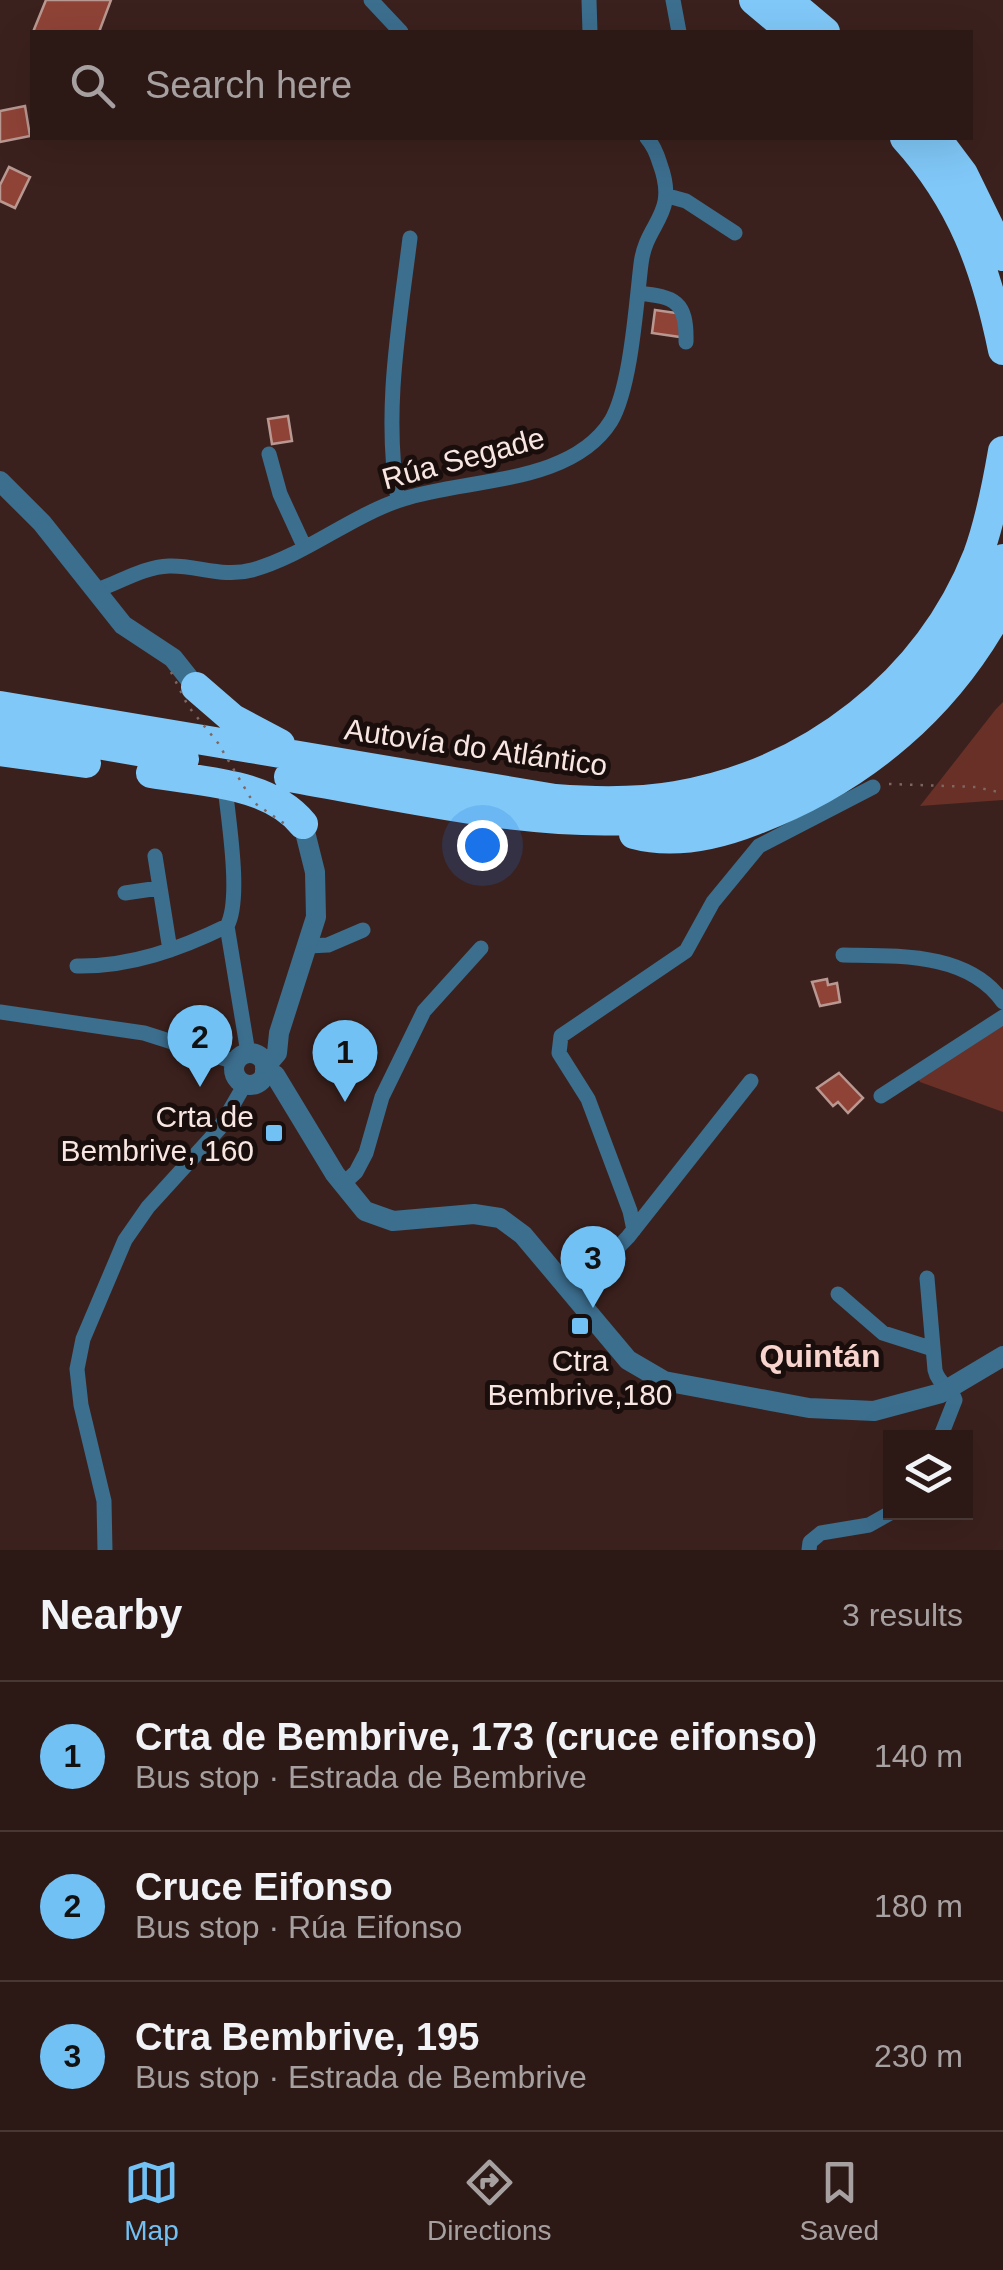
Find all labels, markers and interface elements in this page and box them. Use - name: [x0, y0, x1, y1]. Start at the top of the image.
- search box: [30, 30, 973, 140]
- icon: search: [65, 58, 120, 113]
- text: Search here: [145, 64, 352, 106]
- street label: Rúa Segade: [378, 420, 548, 496]
- street label: Autovía do Atlántico: [342, 712, 610, 782]
- your location: [457, 820, 508, 871]
- pin: 2: [168, 1004, 232, 1087]
- pin: 1: [312, 1020, 378, 1102]
- place label: Crta de Bembrive, 160: [61, 1100, 254, 1167]
- marker: Crta de Bembrive, 160: [263, 1122, 285, 1144]
- pin: 3: [560, 1226, 626, 1308]
- marker: Ctra Bembrive,180: [569, 1315, 591, 1337]
- district label: Quintán: [760, 1338, 880, 1374]
- place label: Ctra Bembrive,180: [487, 1344, 673, 1411]
- map controls: [883, 1430, 973, 1520]
- button: layers: [883, 1430, 973, 1520]
- text: Nearby: [40, 1591, 182, 1638]
- text: 3 results: [842, 1597, 963, 1633]
- text: Crta de Bembrive, 173 (cruce eifonso): [135, 1716, 817, 1758]
- text: 1: [64, 1738, 81, 1774]
- text: 140 m: [874, 1738, 963, 1774]
- text: Bus stop · Estrada de Bembrive: [135, 1759, 587, 1795]
- text: Cruce Eifonso: [135, 1866, 393, 1908]
- text: 2: [64, 1888, 81, 1924]
- text: 180 m: [874, 1888, 963, 1924]
- text: Bus stop · Rúa Eifonso: [135, 1909, 462, 1945]
- text: Ctra Bembrive, 195: [135, 2016, 479, 2058]
- text: 3: [64, 2038, 81, 2074]
- text: 230 m: [874, 2038, 963, 2074]
- text: Bus stop · Estrada de Bembrive: [135, 2059, 587, 2095]
- tab: Map: [124, 2155, 179, 2247]
- tab: Directions: [427, 2155, 552, 2247]
- tab: Saved: [800, 2155, 879, 2247]

